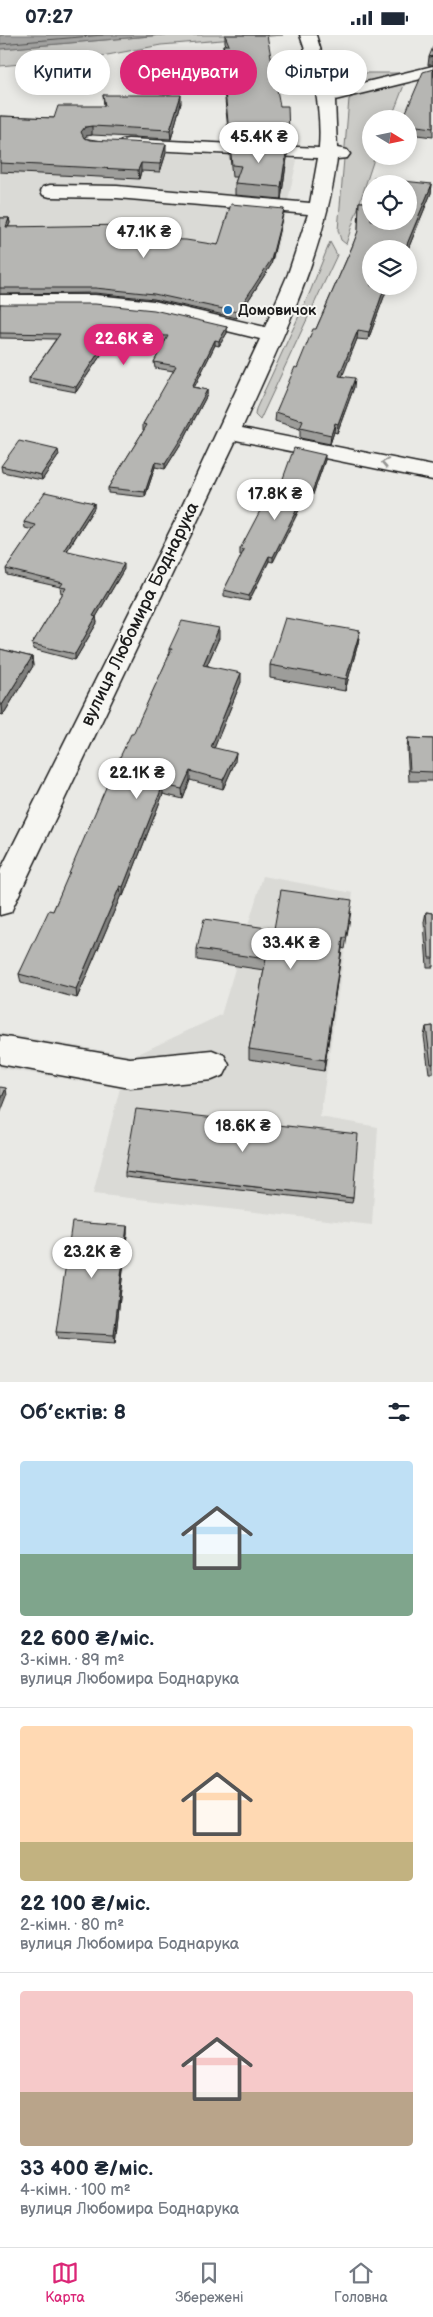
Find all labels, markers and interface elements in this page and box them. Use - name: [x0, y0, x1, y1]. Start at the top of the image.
- text: 07:27: [25, 6, 73, 29]
- chip: Купити: [15, 50, 110, 95]
- chip: Орендувати: [120, 50, 257, 95]
- chip: Фільтри: [267, 50, 367, 95]
- north arrow: [362, 110, 418, 165]
- map controls: [362, 110, 417, 295]
- pin: 45.4K ₴: [213, 121, 305, 164]
- text: 45.4K ₴: [230, 128, 288, 147]
- button: locate: [362, 175, 417, 230]
- pin: 47.1K ₴: [98, 217, 190, 259]
- text: 47.1K ₴: [117, 223, 171, 242]
- button: layers: [362, 240, 417, 295]
- place label: Домовичок: [238, 301, 317, 320]
- marker: Домовичок: [222, 304, 234, 316]
- pin: 22.6K ₴: [78, 323, 170, 366]
- text: 22.6K ₴: [95, 330, 153, 349]
- one-way arrow: [381, 459, 390, 469]
- pin: 17.8K ₴: [229, 479, 321, 521]
- text: 17.8K ₴: [248, 485, 302, 504]
- street label: вулиця Любомира Боднарука: [77, 498, 204, 729]
- pin: 22.1K ₴: [91, 757, 183, 800]
- text: 22.1K ₴: [109, 764, 165, 783]
- pin: 33.4K ₴: [245, 927, 337, 970]
- text: 33.4K ₴: [262, 934, 320, 953]
- pin: 18.6K ₴: [197, 1111, 289, 1153]
- text: 18.6K ₴: [215, 1117, 271, 1136]
- pin: 23.2K ₴: [46, 1237, 138, 1279]
- text: 23.2K ₴: [63, 1243, 121, 1262]
- icon: filters: [385, 1398, 413, 1426]
- text: Об’єктів: 8: [20, 1400, 126, 1425]
- icon: home: [172, 1493, 262, 1583]
- text: 22 600 ₴/міс.: [20, 1626, 154, 1651]
- text: 3-кімн. · 89 m²: [20, 1651, 124, 1670]
- text: вулиця Любомира Боднарука: [20, 1670, 239, 1689]
- icon: home: [172, 1759, 262, 1849]
- text: 22 100 ₴/міс.: [20, 1891, 150, 1916]
- text: 2-кімн. · 80 m²: [20, 1916, 124, 1935]
- text: вулиця Любомира Боднарука: [20, 1935, 239, 1954]
- icon: home: [172, 2024, 262, 2114]
- text: 33 400 ₴/міс.: [20, 2156, 153, 2181]
- text: 4-кімн. · 100 m²: [20, 2181, 131, 2200]
- text: вулиця Любомира Боднарука: [20, 2200, 239, 2219]
- tab: Карта: [45, 2259, 85, 2306]
- tab: Збережені: [175, 2259, 244, 2306]
- tab: Головна: [334, 2259, 388, 2306]

